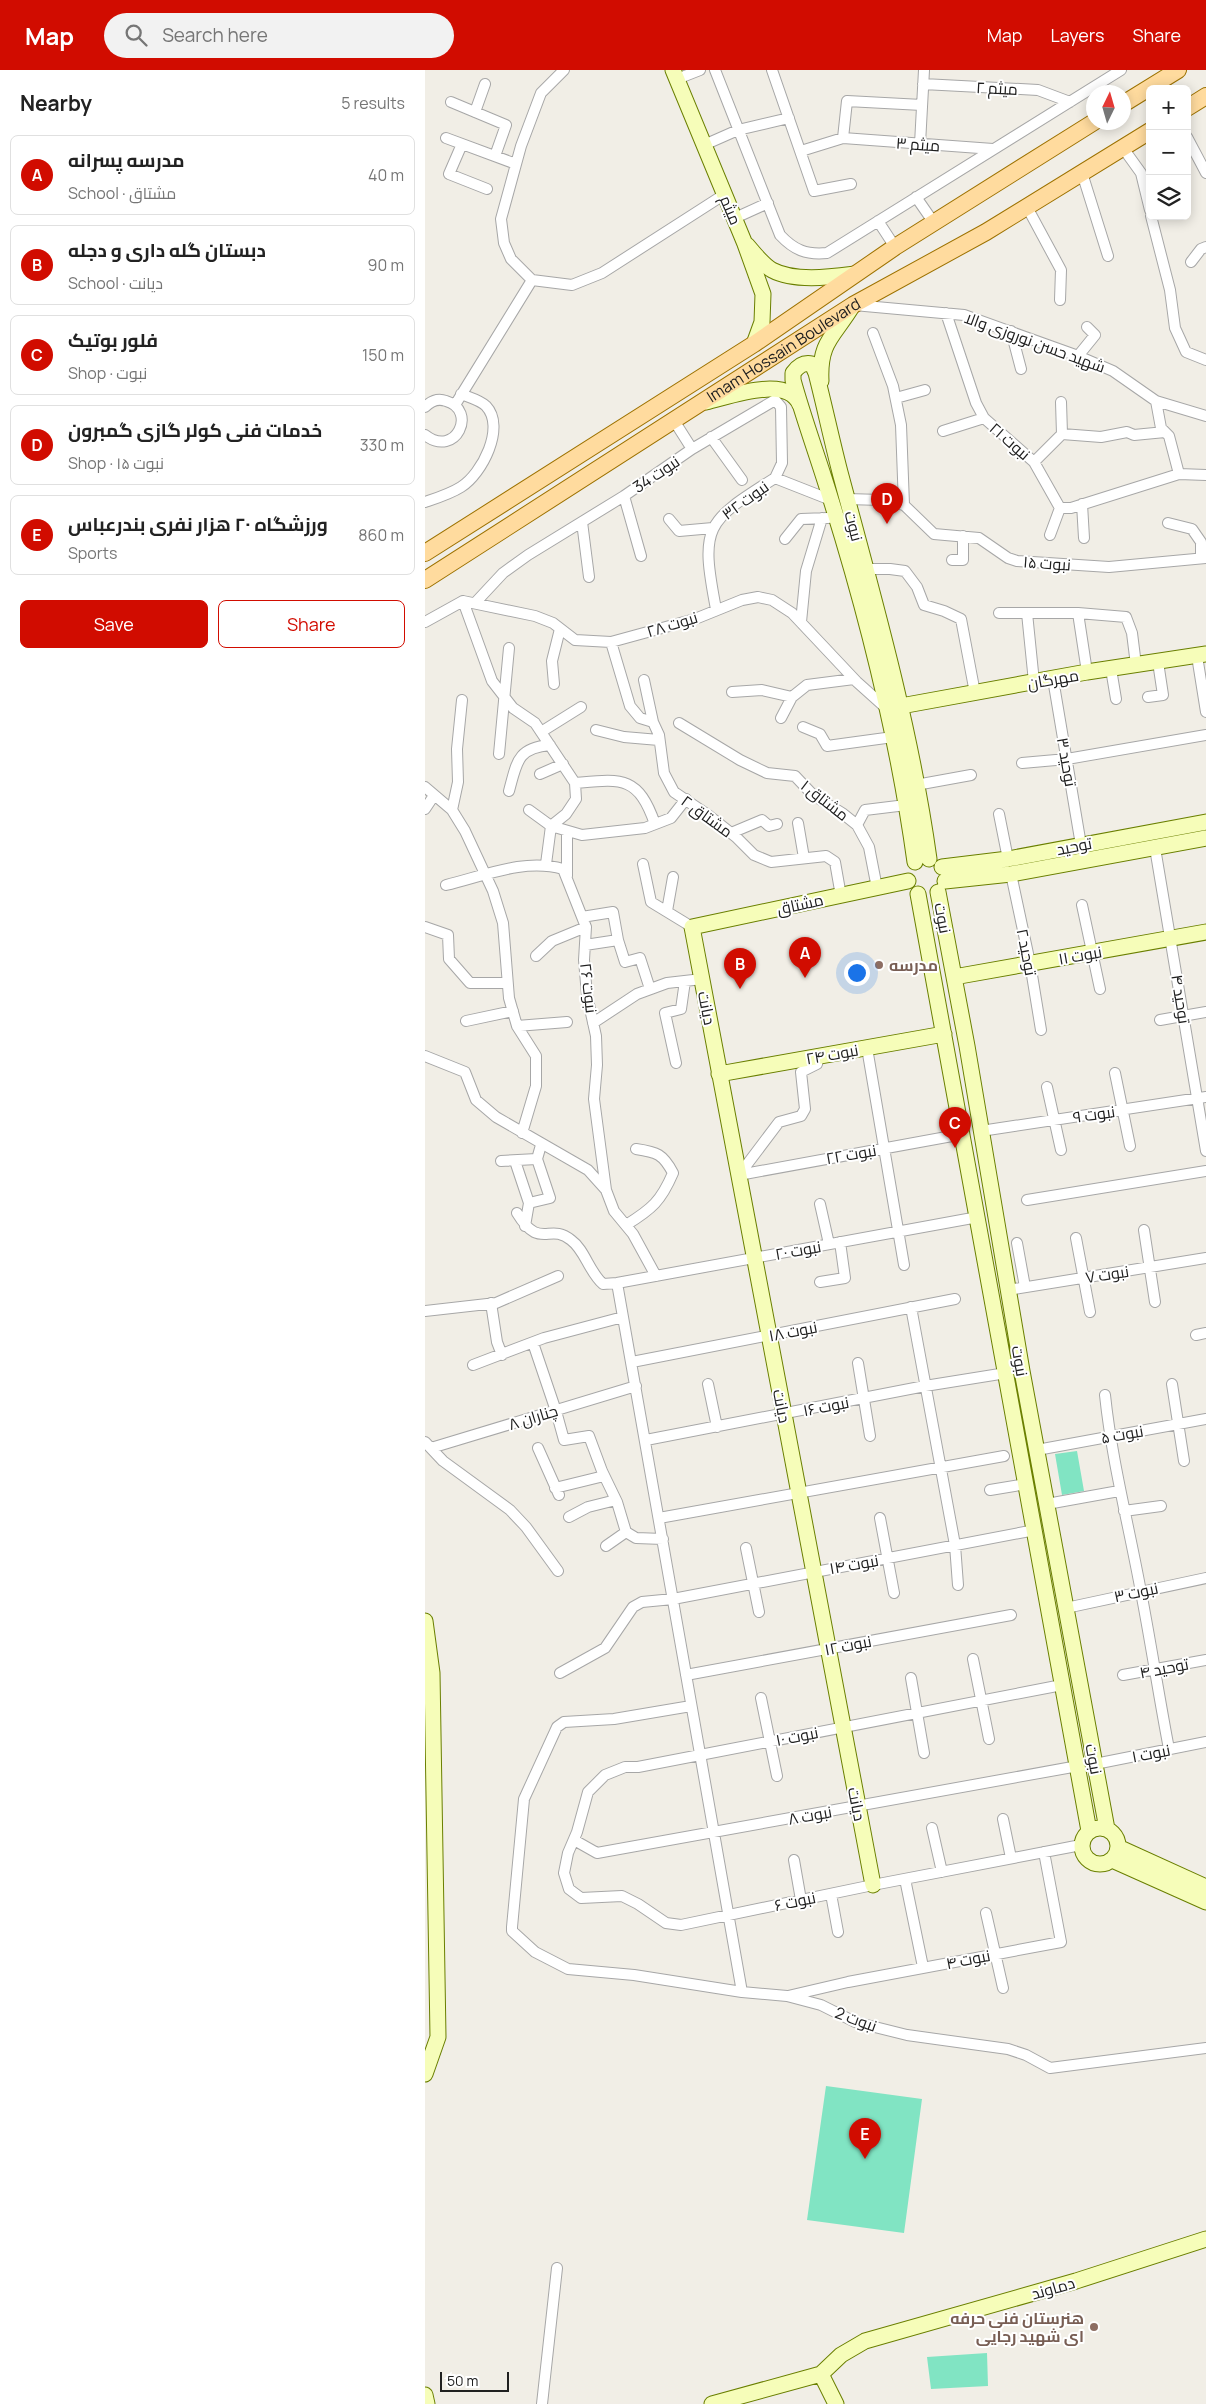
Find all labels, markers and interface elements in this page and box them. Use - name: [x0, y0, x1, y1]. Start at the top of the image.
- search box: [104, 13, 454, 58]
- text: Map: [25, 19, 74, 52]
- icon: search: [122, 21, 150, 49]
- text: Search here: [162, 22, 268, 48]
- text: Map: [987, 23, 1022, 47]
- text: Layers: [1050, 23, 1104, 47]
- text: Share: [1132, 23, 1181, 47]
- street label: میثم ۲: [975, 76, 1018, 101]
- north arrow: [1086, 85, 1131, 130]
- map controls: [1146, 85, 1191, 220]
- button: +: [1146, 85, 1191, 130]
- text: Nearby: [20, 89, 92, 117]
- text: 5 results: [341, 92, 405, 114]
- button: −: [1146, 130, 1191, 175]
- street label: میثم ۳: [895, 131, 941, 158]
- text: مدرسه پسرانه: [68, 147, 185, 173]
- text: A: [32, 164, 42, 186]
- text: 40 m: [368, 164, 404, 186]
- button: layers: [1146, 175, 1191, 220]
- text: School · مشتاق: [68, 182, 176, 204]
- street label: میثم: [714, 192, 747, 229]
- text: دبستان گله داری و دجله: [68, 237, 266, 263]
- text: B: [32, 254, 42, 276]
- text: 90 m: [368, 254, 404, 276]
- text: School · دیانت: [68, 272, 163, 294]
- street label: Imam Hossain Boulevard: [702, 292, 864, 407]
- street label: شهید حسن نوروزی والا: [961, 306, 1109, 378]
- text: فلور بوتیک: [68, 327, 158, 353]
- text: C: [31, 344, 43, 366]
- text: 150 m: [362, 344, 404, 366]
- text: Shop · نبوت: [68, 362, 147, 384]
- text: خدمات فنی کولر گازی گمبرون: [68, 417, 322, 443]
- street label: نبوت ۲۱: [985, 417, 1035, 465]
- text: D: [31, 434, 43, 456]
- text: 330 m: [360, 434, 404, 456]
- street label: نبوت 34: [628, 450, 684, 498]
- text: Shop · نبوت ۱۵: [68, 452, 164, 474]
- street label: نبوت ۳۲: [717, 475, 773, 525]
- pin: D: [871, 483, 903, 524]
- street label: نبوت: [839, 508, 869, 544]
- text: ورزشگاه ۲۰ هزار نفری بندرعباس: [68, 511, 328, 537]
- text: E: [32, 524, 42, 546]
- text: 860 m: [358, 524, 404, 546]
- text: Sports: [68, 542, 117, 564]
- street label: نبوت ۱۵: [1022, 550, 1072, 576]
- button: Save: [20, 600, 208, 648]
- button: Share: [218, 600, 405, 648]
- street label: نبوت ۲۸: [644, 606, 700, 642]
- street label: مهرگان: [1026, 664, 1080, 694]
- street label: توحید ۳: [1052, 736, 1082, 789]
- street label: مشتاق ۱: [796, 774, 854, 826]
- street label: مشتاق ۲: [677, 790, 737, 842]
- street label: توحید: [1054, 832, 1094, 860]
- street label: مشتاق: [775, 888, 825, 920]
- street label: نبوت: [929, 901, 957, 935]
- street label: توحید ۲: [1012, 927, 1042, 978]
- pin: A: [789, 937, 821, 978]
- street label: نبوت ۱۱: [1056, 940, 1104, 970]
- pin: B: [724, 948, 756, 989]
- place label: مدرسه: [889, 954, 938, 976]
- marker: مدرسه: [873, 959, 885, 971]
- your location: [844, 960, 870, 986]
- street label: نبوت ۲۶: [575, 962, 603, 1014]
- street label: توحید ۴: [1166, 973, 1196, 1026]
- street label: دیانت: [693, 989, 721, 1027]
- street label: نبوت ۲۴: [804, 1039, 860, 1069]
- street label: نبوت ۹: [1071, 1100, 1117, 1128]
- pin: C: [939, 1107, 971, 1148]
- street label: نبوت ۲۲: [824, 1139, 878, 1169]
- street label: نبوت ۲۰: [773, 1235, 823, 1265]
- street label: نبوت ۷: [1084, 1260, 1130, 1288]
- street label: نبوت ۱۸: [767, 1316, 819, 1346]
- street label: نبوت: [1006, 1344, 1034, 1378]
- street label: دیانت: [768, 1387, 796, 1425]
- street label: نبوت ۱۶: [801, 1391, 851, 1421]
- street label: چناران ۸: [506, 1399, 561, 1436]
- street label: نبوت ۵: [1099, 1419, 1145, 1449]
- street label: نبوت ۱۴: [828, 1549, 880, 1579]
- street label: نبوت ۳: [1112, 1577, 1160, 1607]
- street label: نبوت ۱۲: [823, 1630, 873, 1660]
- street label: توحید ۴: [1138, 1652, 1191, 1684]
- street label: نبوت ۱۰: [774, 1721, 820, 1751]
- street label: نبوت ۱: [1130, 1738, 1172, 1768]
- street label: نبوت: [1080, 1742, 1108, 1776]
- street label: دیانت: [843, 1785, 871, 1823]
- street label: نبوت ۸: [786, 1800, 834, 1830]
- street label: نبوت ۶: [772, 1886, 818, 1916]
- street label: نبوت ۴: [944, 1944, 992, 1974]
- street label: نبوت 2: [832, 2001, 880, 2037]
- pin: E: [849, 2118, 881, 2159]
- street label: دماوند: [1029, 2271, 1077, 2305]
- place label: هنرستان فنی حرفه ای شهید رجایی: [950, 2307, 1084, 2347]
- marker: هنرستان فنی حرفه ای شهید رجایی: [1088, 2321, 1100, 2333]
- scale bar: [440, 2369, 509, 2392]
- text: 50 m: [447, 2371, 478, 2390]

